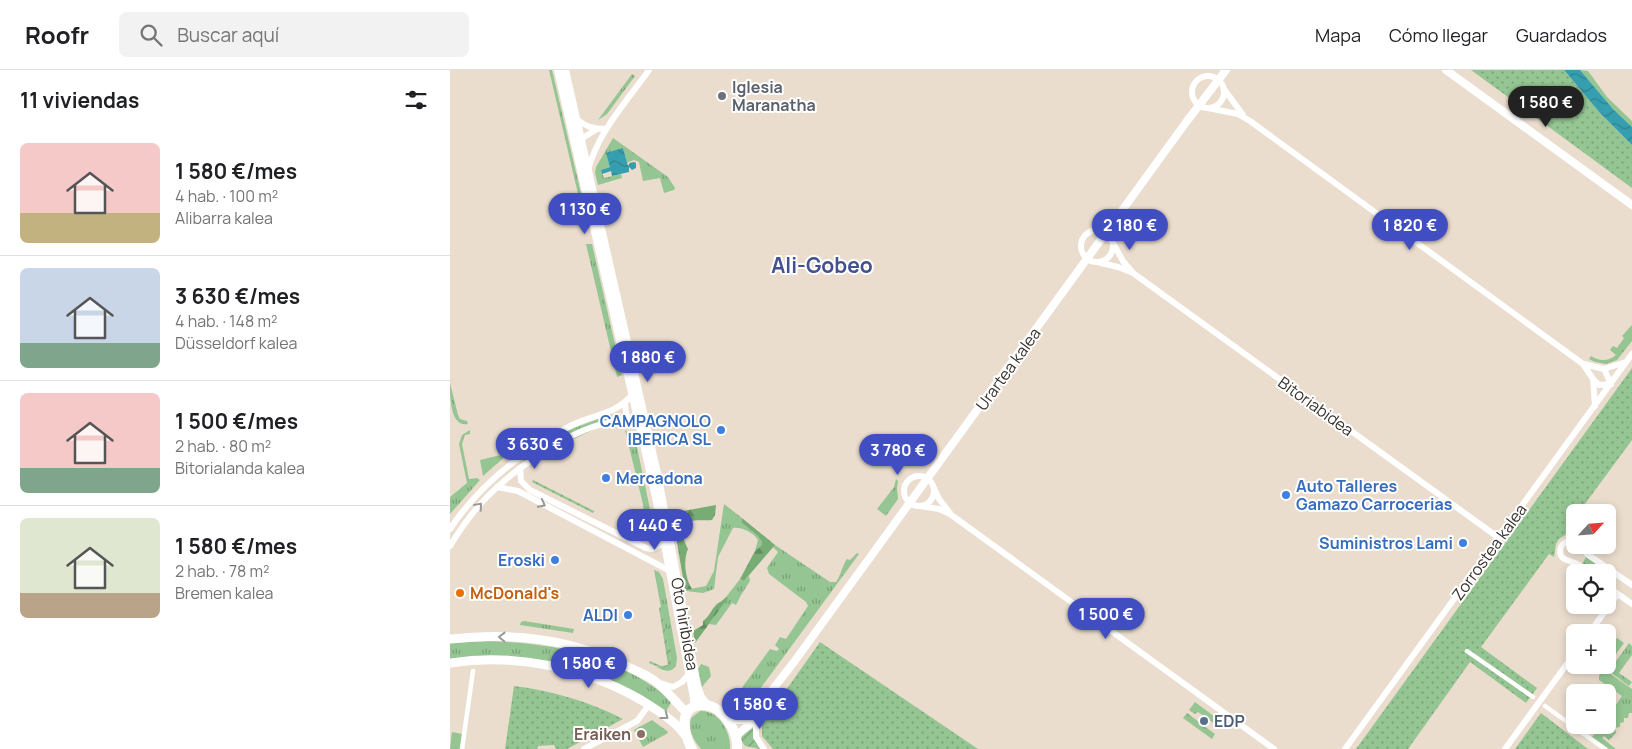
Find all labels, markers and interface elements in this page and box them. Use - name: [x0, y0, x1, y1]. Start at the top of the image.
- search box: [119, 12, 469, 57]
- text: Roofr: [25, 18, 89, 51]
- icon: search: [137, 21, 165, 49]
- text: Buscar aquí: [177, 22, 279, 48]
- text: Mapa: [1315, 23, 1361, 47]
- text: Cómo llegar: [1389, 23, 1488, 47]
- text: Guardados: [1516, 23, 1607, 47]
- place label: Iglesia Maranatha: [732, 76, 816, 116]
- pin: 1 580 €: [1500, 85, 1592, 128]
- text: 11 viviendas: [20, 86, 139, 114]
- icon: filters: [402, 86, 430, 114]
- marker: Iglesia Maranatha: [716, 90, 728, 102]
- text: 1 580 €: [1519, 91, 1573, 113]
- text: 1 580 €/mes: [175, 157, 297, 185]
- icon: home: [60, 163, 120, 223]
- text: 4 hab. · 100 m²: [175, 185, 278, 207]
- pin: 1 130 €: [539, 192, 631, 235]
- text: 1 130 €: [559, 198, 611, 220]
- text: Alibarra kalea: [175, 207, 273, 229]
- pin: 2 180 €: [1084, 208, 1176, 251]
- pin: 1 820 €: [1364, 208, 1456, 251]
- text: 2 180 €: [1103, 214, 1157, 236]
- text: 1 820 €: [1383, 214, 1437, 236]
- district label: Ali-Gobeo: [771, 251, 873, 279]
- text: 3 630 €/mes: [175, 282, 300, 310]
- icon: home: [60, 288, 120, 348]
- text: 4 hab. · 148 m²: [175, 310, 277, 332]
- street label: Urartea kalea: [970, 323, 1046, 415]
- text: Düsseldorf kalea: [175, 332, 297, 354]
- pin: 1 880 €: [602, 340, 694, 383]
- text: 1 880 €: [621, 346, 675, 368]
- street label: Bitoriabidea: [1274, 371, 1358, 441]
- text: 1 500 €/mes: [175, 407, 298, 435]
- place label: CAMPAGNOLO IBERICA SL: [600, 410, 711, 450]
- icon: home: [60, 413, 120, 473]
- marker: CAMPAGNOLO IBERICA SL: [715, 424, 727, 436]
- pin: 3 630 €: [489, 428, 581, 470]
- text: 3 630 €: [507, 433, 563, 455]
- pin: 3 780 €: [852, 434, 944, 476]
- text: 2 hab. · 80 m²: [175, 435, 271, 457]
- text: 3 780 €: [870, 439, 926, 461]
- text: Bitorialanda kalea: [175, 457, 305, 479]
- place label: Mercadona: [616, 467, 703, 489]
- marker: Mercadona: [600, 472, 612, 484]
- place label: Auto Talleres Gamazo Carrocerias: [1296, 475, 1453, 515]
- marker: Auto Talleres Gamazo Carrocerias: [1280, 489, 1292, 501]
- one-way arrow: [537, 498, 546, 508]
- street label: Zorrostea kalea: [1446, 499, 1532, 605]
- one-way arrow: [473, 503, 482, 512]
- north arrow: [1566, 504, 1616, 554]
- map controls: [1566, 504, 1616, 734]
- pin: 1 440 €: [609, 508, 701, 551]
- text: 1 440 €: [628, 514, 682, 536]
- text: 1 580 €/mes: [175, 532, 297, 560]
- place label: Suministros Lami: [1319, 532, 1453, 554]
- marker: Suministros Lami: [1457, 537, 1469, 549]
- icon: home: [60, 538, 120, 598]
- place label: Eroski: [498, 549, 545, 571]
- marker: Eroski: [549, 554, 561, 566]
- text: 2 hab. · 78 m²: [175, 560, 269, 582]
- button: locate: [1566, 564, 1616, 614]
- street label: Oto hiribidea: [666, 576, 704, 672]
- text: Bremen kalea: [175, 582, 274, 604]
- place label: McDonald's: [470, 582, 559, 604]
- marker: McDonald's: [454, 587, 466, 599]
- pin: 1 500 €: [1060, 598, 1152, 640]
- text: 1 500 €: [1079, 603, 1133, 625]
- place label: ALDI: [583, 604, 618, 626]
- marker: ALDI: [622, 609, 634, 621]
- button: +: [1566, 624, 1616, 674]
- one-way arrow: [498, 631, 506, 642]
- pin: 1 580 €: [543, 646, 635, 689]
- text: 1 580 €: [562, 652, 616, 674]
- button: −: [1566, 684, 1616, 734]
- pin: 1 580 €: [714, 688, 806, 730]
- text: 1 580 €: [733, 693, 787, 715]
- one-way arrow: [659, 710, 669, 719]
- place label: EDP: [1214, 710, 1245, 732]
- marker: EDP: [1198, 715, 1210, 727]
- place label: Eraiken: [574, 723, 631, 745]
- marker: Eraiken: [635, 728, 647, 740]

